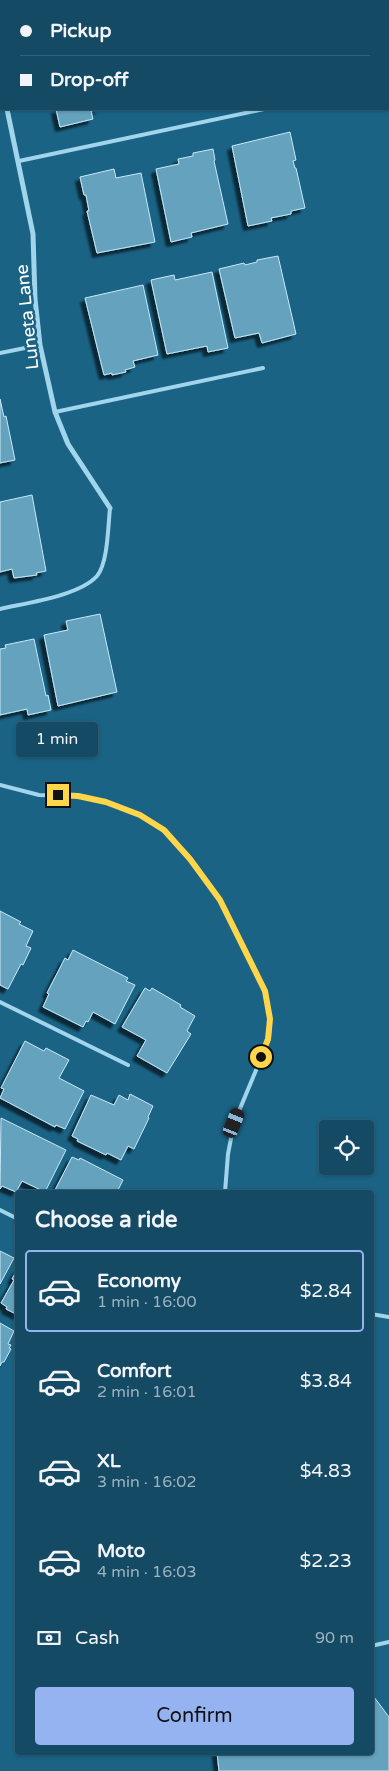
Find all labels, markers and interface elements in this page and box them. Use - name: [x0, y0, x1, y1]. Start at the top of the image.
- text: Pickup: [50, 20, 111, 42]
- text: Drop-off: [50, 69, 129, 91]
- street label: Luneta Lane: [11, 263, 43, 371]
- callout: 1 min: [17, 722, 99, 758]
- text: 1 min: [36, 729, 78, 749]
- route end: [47, 784, 69, 806]
- route start: [250, 1046, 272, 1068]
- car: [221, 1106, 246, 1140]
- map controls: [319, 1120, 374, 1175]
- button: locate: [319, 1120, 374, 1175]
- text: Choose a ride: [35, 1207, 178, 1233]
- icon: car: [37, 1269, 82, 1314]
- text: Economy: [97, 1270, 181, 1292]
- text: $2.84: [300, 1280, 352, 1302]
- text: 1 min · 16:00: [97, 1292, 196, 1312]
- icon: car: [37, 1359, 82, 1404]
- text: Comfort: [97, 1360, 171, 1382]
- text: $3.84: [300, 1370, 352, 1392]
- text: 2 min · 16:01: [97, 1382, 196, 1402]
- icon: car: [37, 1449, 82, 1494]
- text: XL: [97, 1450, 121, 1472]
- text: $4.83: [300, 1460, 352, 1482]
- text: 3 min · 16:02: [97, 1472, 196, 1492]
- icon: car: [37, 1539, 82, 1584]
- text: Moto: [97, 1540, 145, 1562]
- text: $2.23: [300, 1550, 352, 1572]
- text: 4 min · 16:03: [97, 1562, 196, 1582]
- icon: cash: [35, 1624, 63, 1652]
- text: Cash: [75, 1627, 120, 1649]
- text: 90 m: [315, 1628, 354, 1648]
- button: Confirm: [35, 1687, 354, 1745]

